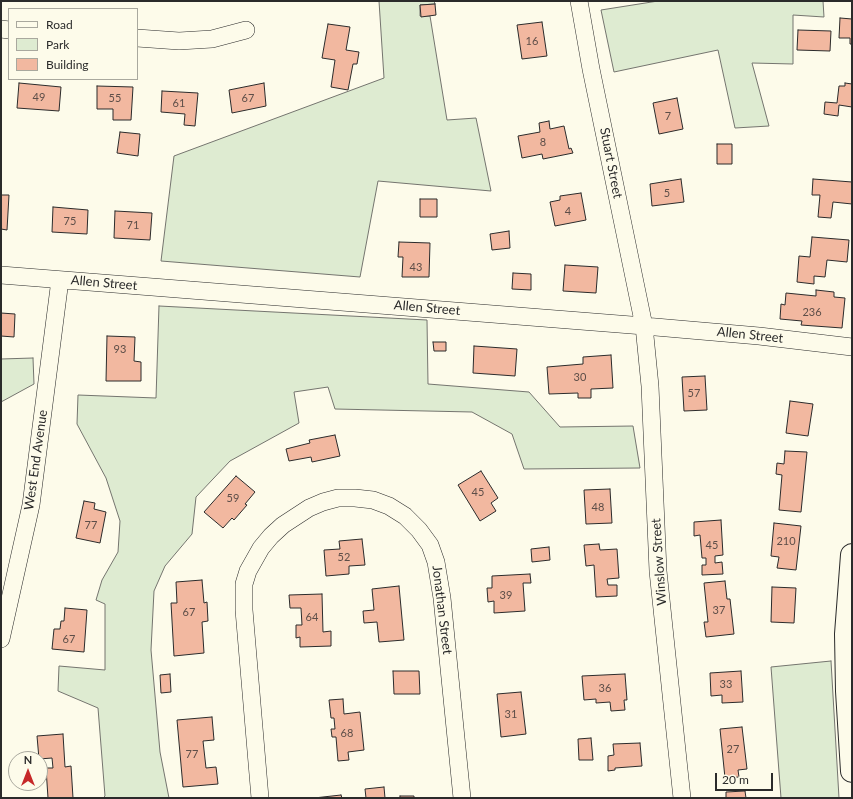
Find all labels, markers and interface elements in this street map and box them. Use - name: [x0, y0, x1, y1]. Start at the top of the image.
- legend: [8, 8, 138, 80]
- text: Road: [46, 17, 73, 32]
- house number: 16: [526, 34, 538, 48]
- text: Park: [46, 37, 69, 52]
- text: Building: [46, 57, 89, 72]
- house number: 49: [33, 90, 45, 104]
- house number: 55: [109, 91, 121, 105]
- house number: 67: [242, 91, 254, 105]
- house number: 61: [173, 96, 185, 110]
- house number: 7: [665, 109, 671, 123]
- street label: Stuart Street: [596, 126, 626, 200]
- house number: 8: [540, 135, 546, 149]
- house number: 5: [664, 186, 670, 200]
- house number: 4: [565, 204, 571, 218]
- house number: 75: [64, 214, 76, 228]
- house number: 71: [127, 218, 139, 232]
- house number: 43: [410, 260, 422, 274]
- street label: Allen Street: [70, 272, 138, 294]
- street label: Allen Street: [393, 297, 461, 319]
- house number: 236: [802, 305, 822, 319]
- street label: Allen Street: [716, 324, 784, 346]
- house number: 93: [114, 342, 126, 356]
- house number: 30: [574, 370, 586, 384]
- house number: 57: [688, 386, 700, 400]
- street label: West End Avenue: [21, 409, 51, 511]
- house number: 45: [472, 485, 484, 499]
- house number: 59: [227, 491, 239, 505]
- house number: 48: [592, 500, 604, 514]
- house number: 77: [85, 518, 97, 532]
- street label: Winslow Street: [648, 518, 670, 606]
- house number: 210: [776, 534, 796, 548]
- house number: 45: [706, 538, 718, 552]
- house number: 52: [338, 550, 350, 564]
- street label: Jonathan Street: [429, 565, 455, 655]
- house number: 39: [500, 588, 512, 602]
- house number: 37: [713, 603, 725, 617]
- house number: 67: [183, 605, 195, 619]
- house number: 64: [306, 610, 318, 624]
- house number: 67: [63, 632, 75, 646]
- house number: 33: [720, 677, 732, 691]
- house number: 36: [599, 681, 611, 695]
- house number: 31: [505, 707, 517, 721]
- house number: 68: [341, 726, 353, 740]
- house number: 27: [727, 742, 739, 756]
- house number: 77: [186, 747, 198, 761]
- north arrow: [8, 751, 48, 791]
- text: N: [24, 753, 32, 766]
- scale bar: [717, 765, 775, 791]
- text: 20 m: [722, 772, 749, 787]

